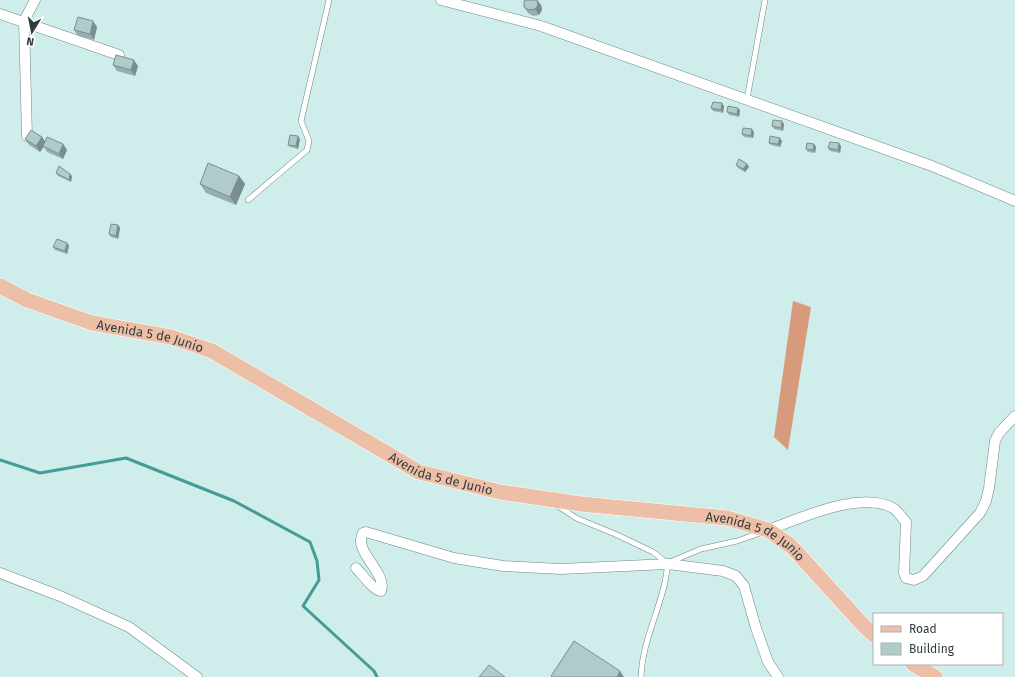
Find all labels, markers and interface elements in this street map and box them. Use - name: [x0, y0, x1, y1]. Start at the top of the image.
- north arrow: [12, 12, 52, 52]
- text: N: [26, 34, 35, 48]
- street label: Avenida 5 de Junio: [96, 317, 205, 356]
- street label: Avenida 5 de Junio: [386, 449, 494, 498]
- street label: Avenida 5 de Junio: [705, 509, 808, 564]
- legend: [873, 613, 1003, 665]
- text: Road: [909, 622, 937, 636]
- text: Building: [909, 642, 955, 656]

